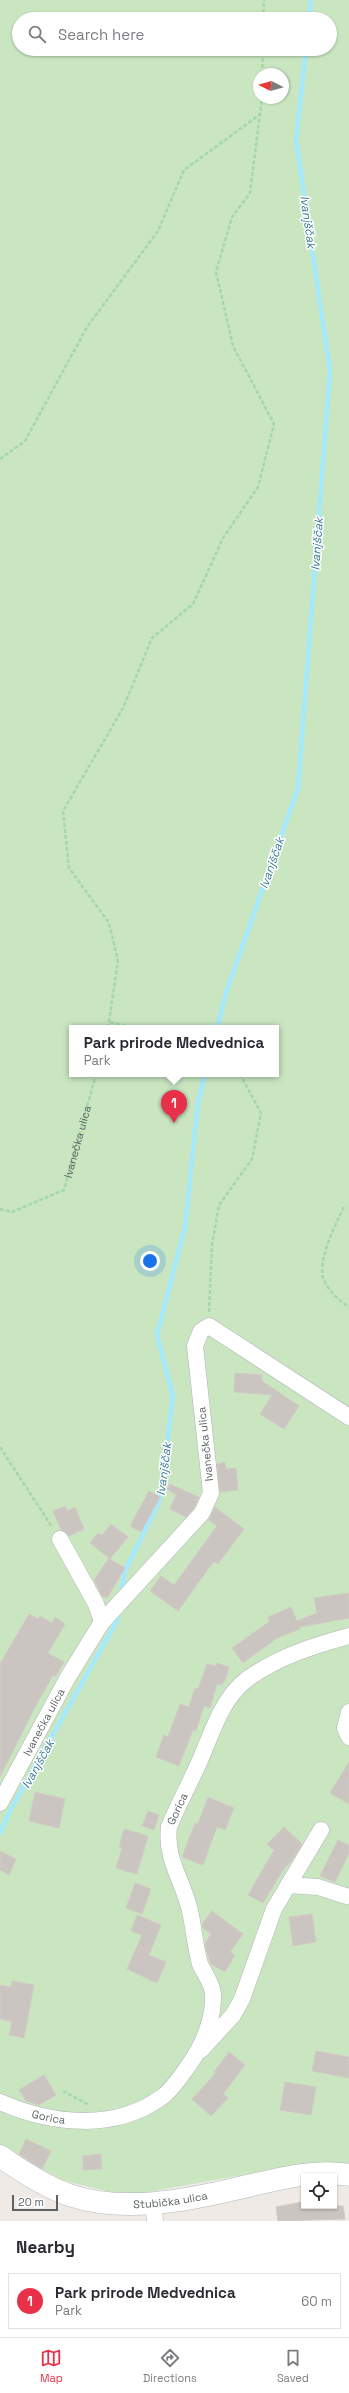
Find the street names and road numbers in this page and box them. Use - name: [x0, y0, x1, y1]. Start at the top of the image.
- street label: Ivanečka ulica: [61, 1103, 94, 1179]
- street label: Ivanečka ulica: [194, 1406, 216, 1482]
- street label: Ivanečka ulica: [20, 1685, 68, 1758]
- street label: Gorica: [164, 1790, 191, 1827]
- street label: Gorica: [30, 2107, 67, 2127]
- street label: Stubička ulica: [133, 2188, 210, 2211]

